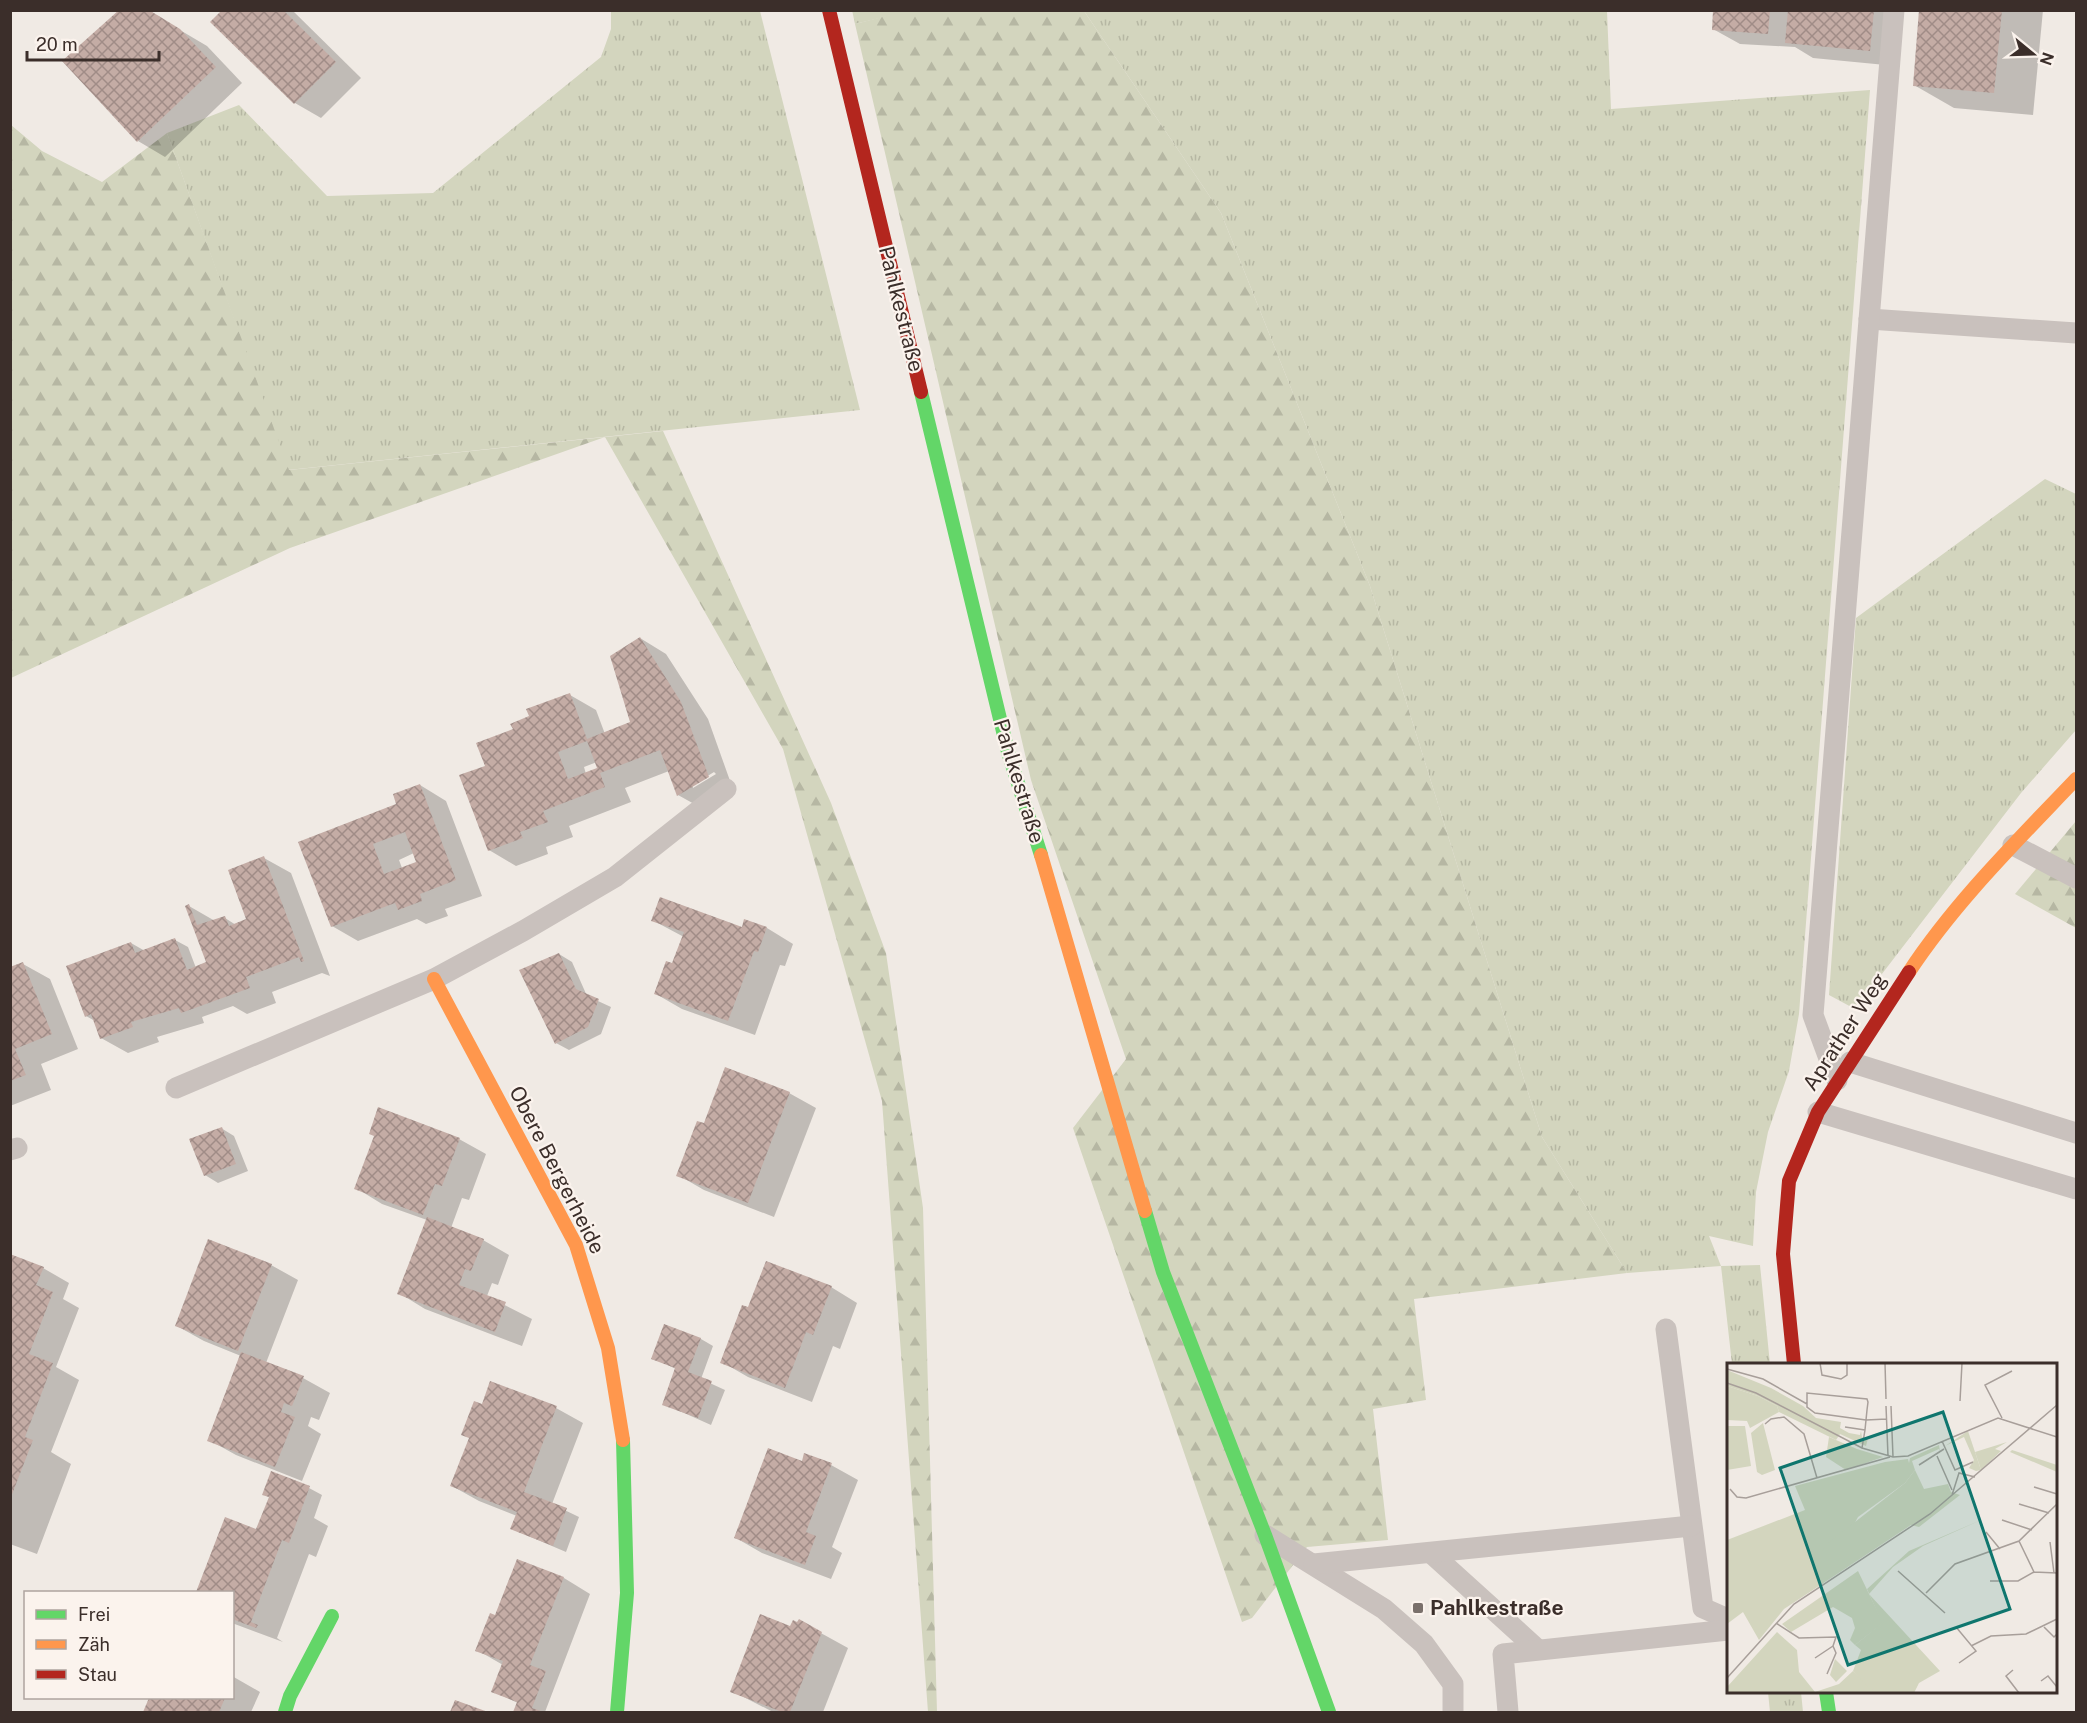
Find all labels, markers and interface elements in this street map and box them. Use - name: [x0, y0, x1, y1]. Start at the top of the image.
- scale bar: [27, 24, 159, 62]
- north arrow: [2003, 24, 2063, 84]
- text: 20 m: [36, 34, 78, 55]
- text: N: [2036, 50, 2058, 68]
- street label: Pahlkestraße: [874, 243, 929, 374]
- street label: Pahlkestraße: [989, 716, 1050, 846]
- street label: Aprather Weg: [1797, 968, 1892, 1095]
- street label: Obere Bergerheide: [504, 1082, 611, 1258]
- inset map: [1727, 1363, 2057, 1693]
- legend: [24, 1591, 234, 1699]
- place label: Pahlkestraße: [1430, 1595, 1564, 1620]
- marker: Pahlkestraße: [1411, 1601, 1425, 1615]
- text: Frei: [78, 1604, 110, 1625]
- text: Zäh: [78, 1634, 110, 1655]
- text: Stau: [78, 1664, 117, 1685]

